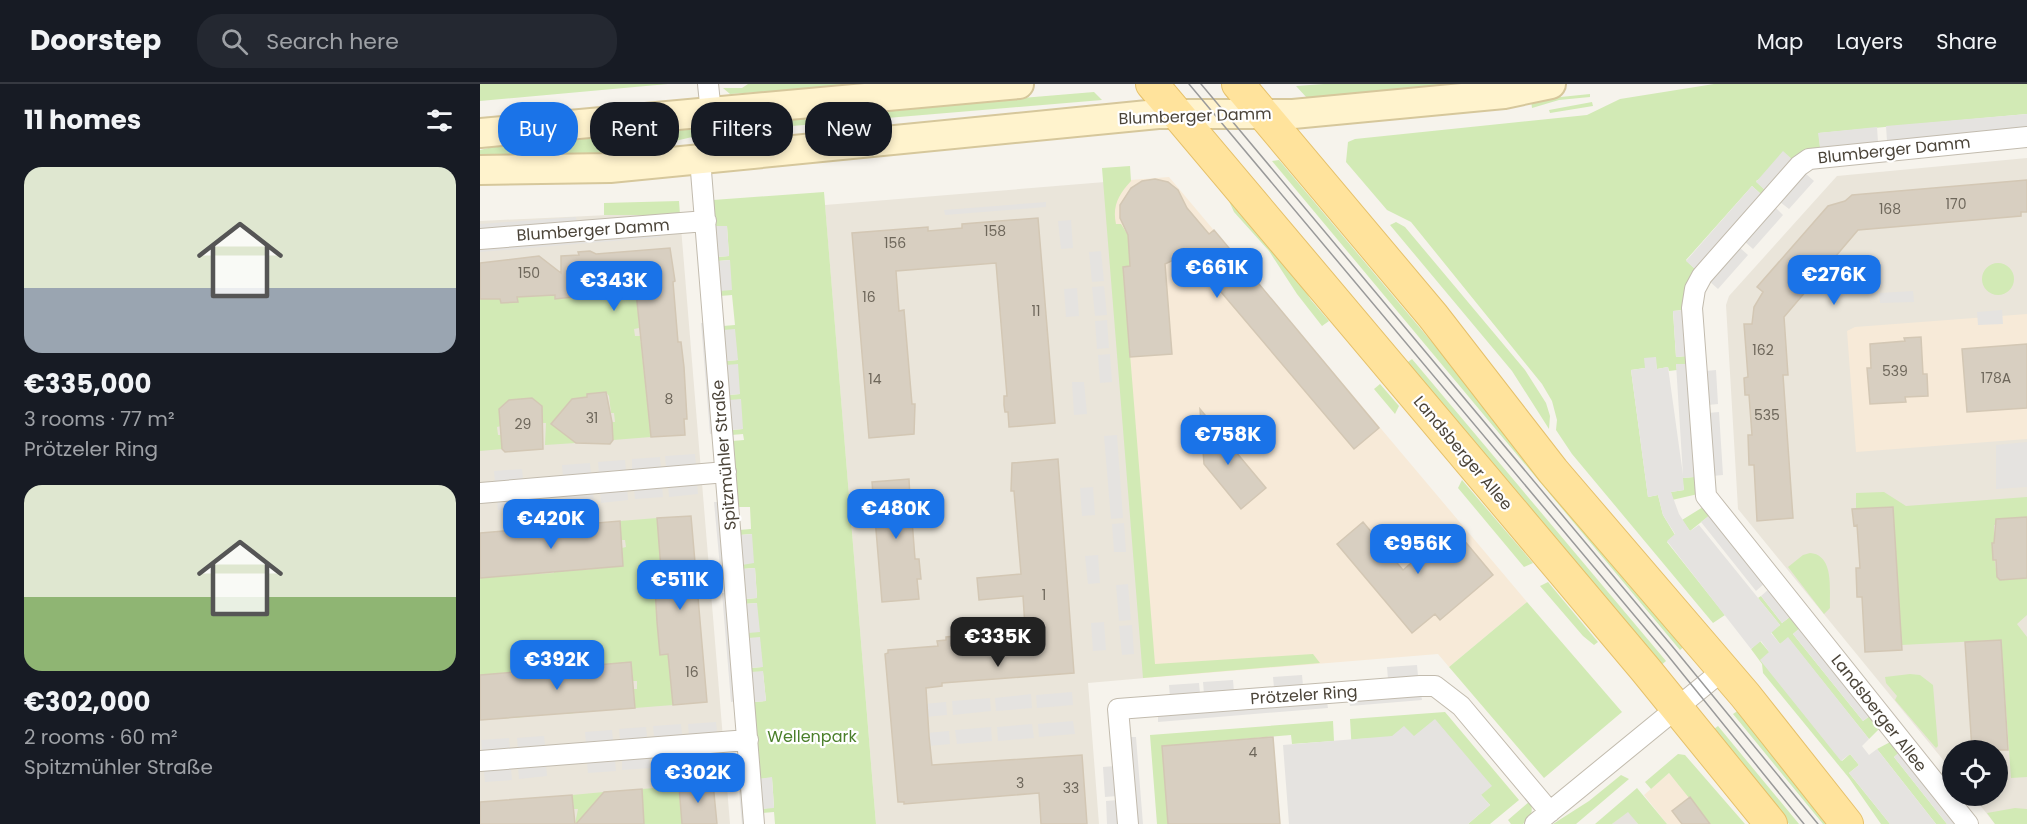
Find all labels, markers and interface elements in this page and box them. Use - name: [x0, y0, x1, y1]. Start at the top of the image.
- search box: [197, 14, 617, 68]
- text: Doorstep: [30, 21, 161, 60]
- icon: search: [218, 25, 251, 58]
- text: Search here: [266, 26, 399, 57]
- text: Map: [1757, 27, 1803, 56]
- text: Layers: [1836, 27, 1903, 56]
- text: Share: [1936, 27, 1997, 56]
- text: 11 homes: [24, 102, 141, 138]
- chip: Buy: [498, 102, 578, 156]
- chip: Rent: [590, 102, 679, 156]
- chip: Filters: [691, 102, 793, 156]
- chip: New: [805, 102, 892, 156]
- street label: Blumberger Damm: [1118, 102, 1272, 130]
- icon: filters: [423, 104, 456, 137]
- street label: Blumberger Damm: [1817, 131, 1971, 169]
- house number: 170: [1946, 194, 1966, 214]
- house number: 168: [1879, 199, 1901, 219]
- icon: home: [186, 206, 294, 314]
- street label: Blumberger Damm: [516, 213, 670, 247]
- house number: 158: [984, 221, 1006, 241]
- house number: 156: [884, 233, 906, 253]
- pin: €661K: [1175, 248, 1259, 299]
- text: €661K: [1186, 253, 1248, 281]
- pin: €276K: [1792, 255, 1876, 306]
- text: €276K: [1802, 260, 1866, 288]
- pin: €343K: [572, 261, 656, 312]
- house number: 150: [518, 263, 540, 283]
- text: €343K: [580, 266, 648, 294]
- house number: 16: [862, 287, 876, 307]
- house number: 11: [1032, 301, 1040, 321]
- house number: 162: [1752, 340, 1774, 360]
- house number: 539: [1882, 361, 1908, 381]
- text: €335,000: [24, 366, 151, 402]
- house number: 178A: [1981, 368, 2011, 388]
- house number: 14: [868, 369, 882, 389]
- street label: Spitzmühler Straße: [706, 379, 742, 531]
- house number: 8: [665, 389, 674, 409]
- street label: Landsberger Allee: [1408, 391, 1518, 515]
- text: 3 rooms · 77 m²: [24, 405, 175, 433]
- house number: 535: [1754, 405, 1780, 425]
- house number: 31: [586, 408, 598, 428]
- house number: 29: [515, 414, 531, 434]
- pin: €758K: [1186, 415, 1270, 466]
- text: €758K: [1195, 420, 1261, 448]
- text: Prötzeler Ring: [24, 435, 158, 463]
- pin: €480K: [854, 489, 938, 540]
- text: €480K: [861, 494, 931, 522]
- pin: €420K: [509, 499, 593, 550]
- text: €420K: [517, 504, 585, 532]
- icon: home: [186, 524, 294, 632]
- pin: €956K: [1376, 524, 1460, 575]
- text: €956K: [1384, 529, 1452, 557]
- pin: €511K: [638, 560, 722, 611]
- text: €511K: [651, 565, 709, 593]
- house number: 1: [1042, 585, 1046, 605]
- pin: €335K: [956, 617, 1040, 668]
- text: €335K: [964, 622, 1032, 650]
- pin: €392K: [515, 640, 599, 691]
- text: €392K: [524, 645, 590, 673]
- street label: Landsberger Allee: [1826, 649, 1932, 777]
- house number: 16: [685, 662, 699, 682]
- street label: Prötzeler Ring: [1250, 680, 1358, 710]
- text: €302,000: [24, 684, 151, 720]
- text: 2 rooms · 60 m²: [24, 723, 178, 751]
- park label: Wellenpark: [767, 725, 857, 748]
- map controls: [1942, 740, 2008, 806]
- button: locate: [1942, 740, 2008, 806]
- house number: 4: [1249, 742, 1258, 762]
- text: Spitzmühler Straße: [24, 753, 213, 781]
- pin: €302K: [656, 753, 740, 804]
- text: €302K: [665, 758, 731, 786]
- house number: 3: [1016, 773, 1024, 793]
- house number: 33: [1063, 778, 1079, 798]

